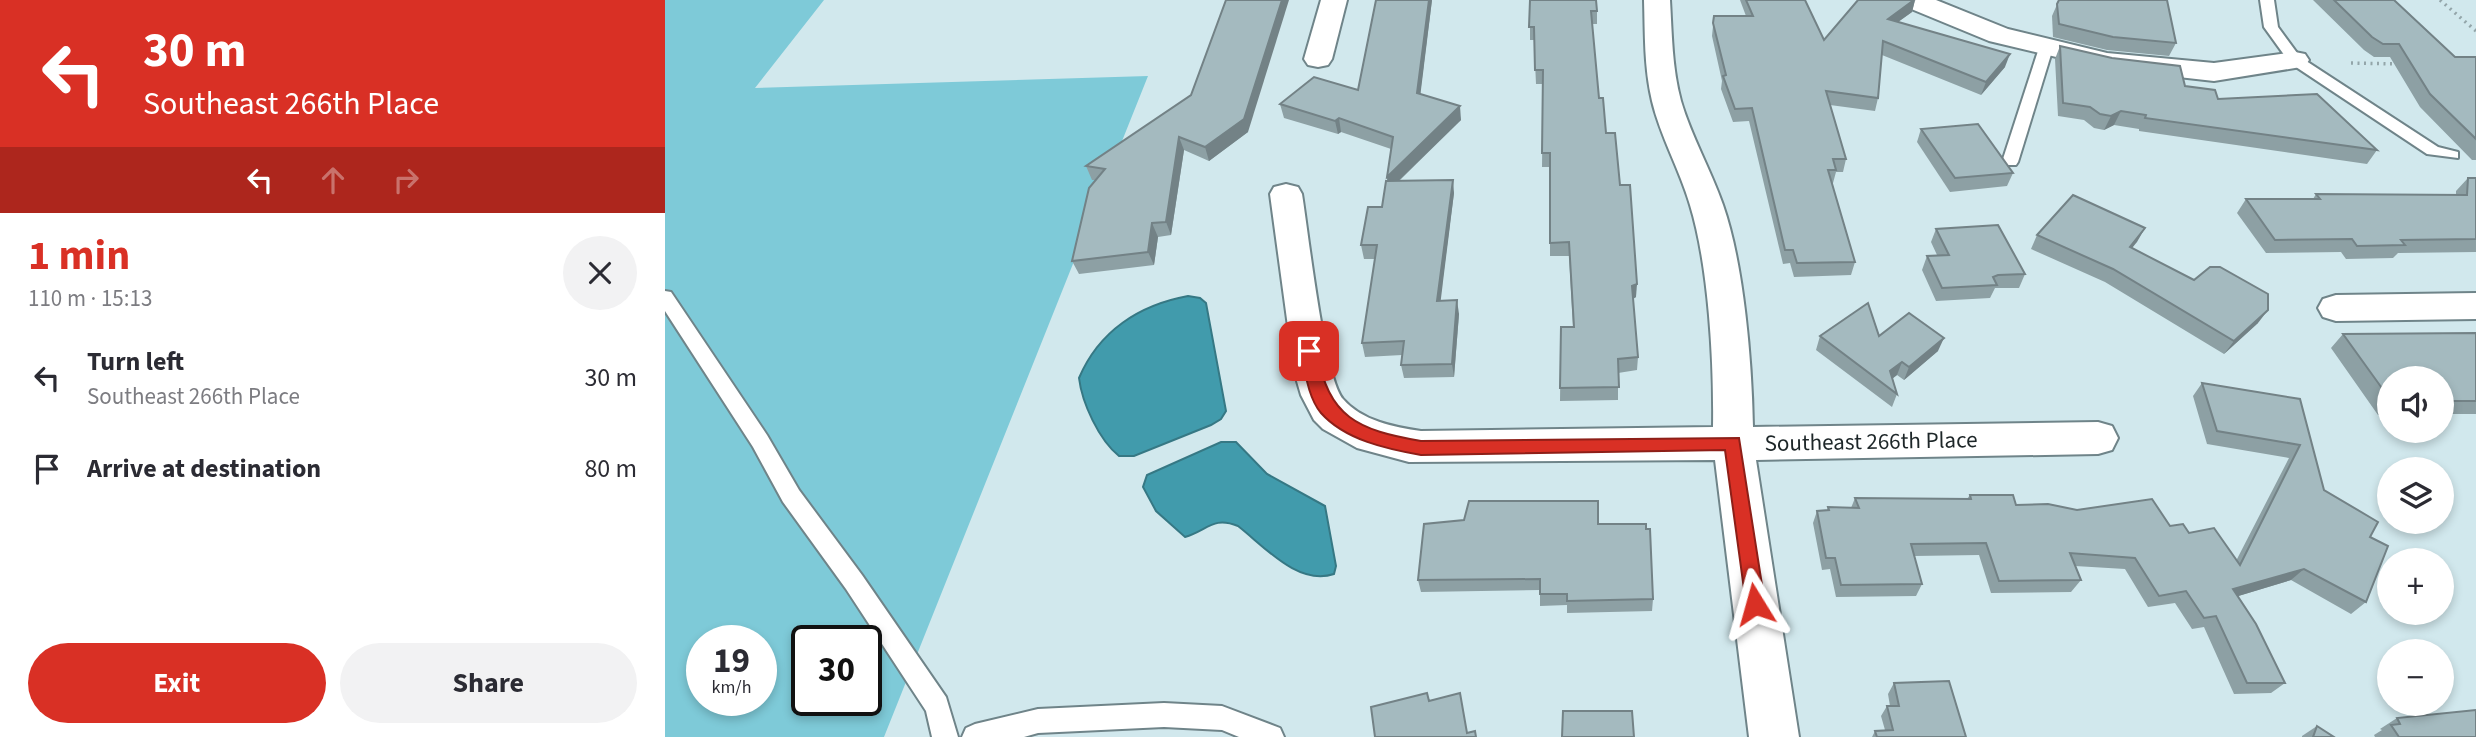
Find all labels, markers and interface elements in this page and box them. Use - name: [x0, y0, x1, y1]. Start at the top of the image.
- text: 30 m: [143, 16, 247, 86]
- icon: left: [28, 28, 119, 119]
- text: Southeast 266th Place: [143, 81, 439, 127]
- icon: left: [241, 161, 279, 199]
- icon: ahead: [314, 161, 352, 199]
- icon: right: [387, 161, 425, 199]
- text: 1 min: [28, 226, 130, 286]
- button: close: [563, 236, 637, 310]
- text: 110 m · 15:13: [28, 282, 152, 315]
- pin: [1279, 321, 1339, 381]
- icon: arrive: [1290, 332, 1328, 370]
- text: Turn left: [87, 343, 184, 380]
- icon: left: [28, 359, 66, 397]
- text: 30 m: [584, 359, 637, 396]
- map controls: [2377, 366, 2454, 716]
- button: sound: [2377, 366, 2454, 443]
- text: Southeast 266th Place: [87, 380, 300, 413]
- street label: Southeast 266th Place: [1764, 423, 1978, 460]
- icon: arrive: [28, 450, 66, 488]
- text: Arrive at destination: [87, 450, 321, 487]
- text: 80 m: [584, 450, 637, 487]
- button: layers: [2377, 457, 2454, 534]
- button: +: [2377, 548, 2454, 625]
- position arrow: [1718, 567, 1792, 641]
- speed limit sign: 30: [791, 625, 882, 716]
- text: 19: [713, 636, 750, 686]
- button: −: [2377, 639, 2454, 716]
- button: Exit: [28, 643, 326, 723]
- button: Share: [340, 643, 637, 723]
- text: km/h: [712, 675, 751, 700]

